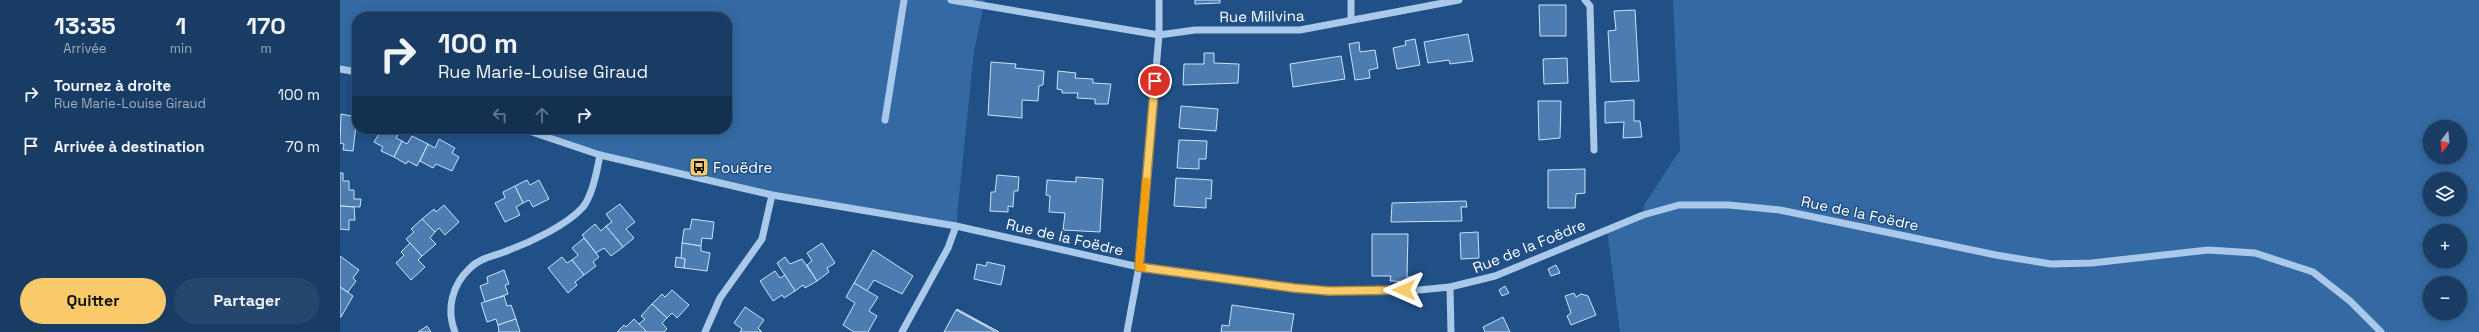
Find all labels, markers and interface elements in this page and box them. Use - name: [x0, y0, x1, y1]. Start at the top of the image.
- street label: Rue Millvina: [1219, 6, 1305, 26]
- text: 13:35: [54, 10, 116, 41]
- text: 1: [176, 10, 186, 41]
- text: 170: [246, 10, 286, 41]
- text: 100 m: [438, 25, 518, 61]
- icon: right: [372, 28, 424, 80]
- text: Arrivée: [63, 40, 107, 57]
- text: min: [170, 40, 192, 57]
- text: m: [260, 40, 272, 57]
- text: Rue Marie-Louise Giraud: [438, 60, 648, 83]
- pin: [1138, 64, 1172, 98]
- icon: arrive: [1144, 70, 1166, 92]
- text: Tournez à droite: [54, 76, 171, 95]
- icon: right: [20, 83, 42, 105]
- text: 100 m: [278, 85, 320, 104]
- text: Rue Marie-Louise Giraud: [54, 95, 206, 112]
- icon: left: [489, 104, 511, 126]
- icon: ahead: [531, 104, 553, 126]
- icon: right: [573, 104, 595, 126]
- north arrow: [2423, 120, 2467, 164]
- map controls: [2423, 120, 2467, 320]
- icon: arrive: [20, 135, 42, 157]
- text: Arrivée à destination: [54, 137, 204, 156]
- text: 70 m: [285, 137, 320, 156]
- bus stop icon: Fouëdre: [688, 156, 710, 178]
- place label: Fouëdre: [713, 158, 772, 177]
- button: layers: [2423, 172, 2467, 216]
- street label: Rue de la Foëdre: [1799, 191, 1921, 235]
- street label: Rue de la Foëdre: [1004, 214, 1126, 260]
- street label: Rue de la Foëdre: [1470, 215, 1588, 277]
- button: +: [2423, 224, 2467, 268]
- position arrow: [1383, 269, 1425, 311]
- button: −: [2423, 276, 2467, 320]
- button: Quitter: [20, 278, 166, 324]
- button: Partager: [174, 278, 320, 324]

